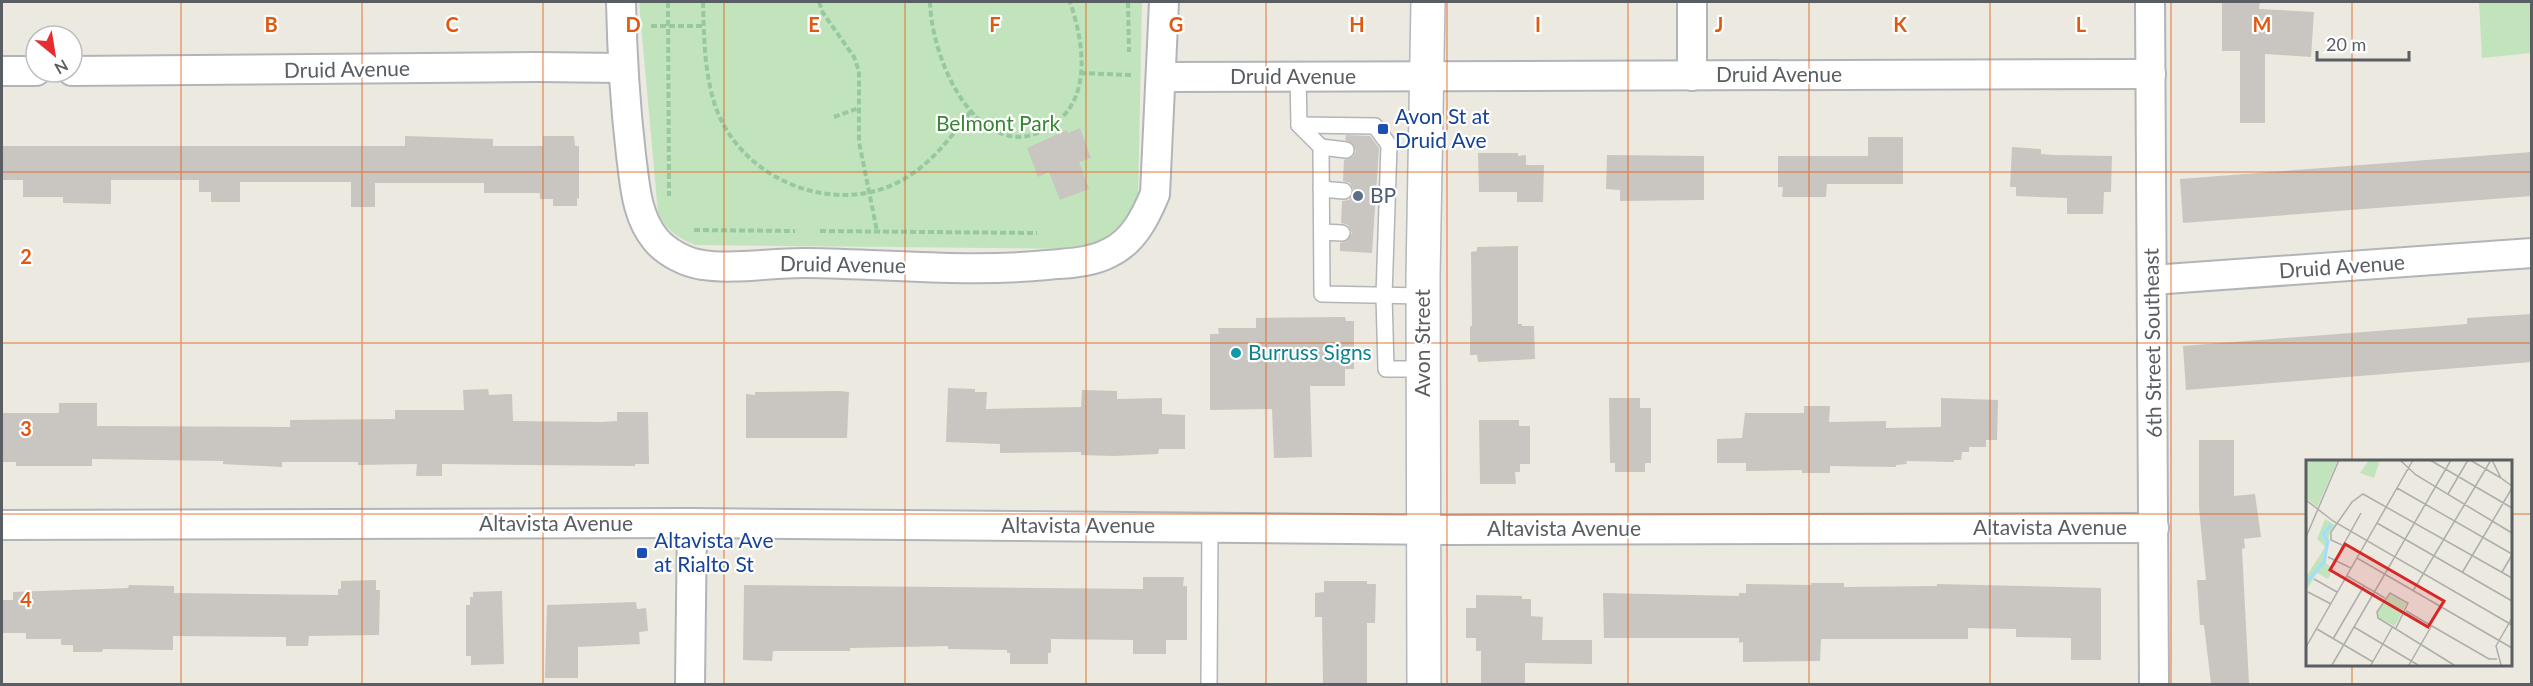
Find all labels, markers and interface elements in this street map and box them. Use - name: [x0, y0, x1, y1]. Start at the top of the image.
- text: B: [264, 12, 278, 36]
- text: C: [445, 12, 459, 36]
- text: D: [625, 12, 641, 36]
- text: E: [808, 12, 820, 36]
- text: F: [989, 12, 1001, 36]
- text: G: [1169, 12, 1183, 36]
- text: H: [1349, 12, 1365, 36]
- text: I: [1535, 12, 1541, 36]
- text: J: [1715, 12, 1723, 36]
- text: K: [1893, 12, 1907, 36]
- text: L: [2076, 12, 2087, 36]
- text: M: [2253, 12, 2271, 36]
- north arrow: [24, 24, 84, 84]
- scale bar: [2317, 24, 2408, 62]
- text: 20 m: [2326, 33, 2366, 55]
- street label: Druid Avenue: [284, 55, 410, 82]
- text: N: [52, 56, 72, 79]
- street label: Druid Avenue: [1716, 61, 1842, 86]
- street label: Druid Avenue: [1230, 63, 1356, 88]
- place label: Avon St at Druid Ave: [1395, 103, 1490, 152]
- park label: Belmont Park: [936, 110, 1060, 135]
- marker: Avon St at Druid Ave: [1376, 122, 1390, 136]
- place label: BP: [1370, 182, 1396, 207]
- marker: BP: [1351, 189, 1365, 203]
- text: 2: [20, 244, 32, 268]
- street label: 6th Street Southeast: [2137, 247, 2166, 438]
- street label: Druid Avenue: [2278, 249, 2406, 282]
- street label: Druid Avenue: [780, 250, 906, 277]
- street label: Avon Street: [1409, 288, 1434, 397]
- place label: Burruss Signs: [1248, 339, 1372, 364]
- marker: Burruss Signs: [1229, 346, 1243, 360]
- text: 3: [20, 416, 32, 440]
- inset map: [2306, 460, 2512, 665]
- street label: Altavista Avenue: [479, 510, 633, 535]
- street label: Altavista Avenue: [1001, 512, 1155, 537]
- street label: Altavista Avenue: [1973, 514, 2127, 539]
- street label: Altavista Avenue: [1487, 515, 1641, 540]
- place label: Altavista Ave at Rialto St: [654, 527, 774, 576]
- marker: Altavista Ave at Rialto St: [635, 546, 649, 560]
- text: 4: [20, 587, 32, 611]

